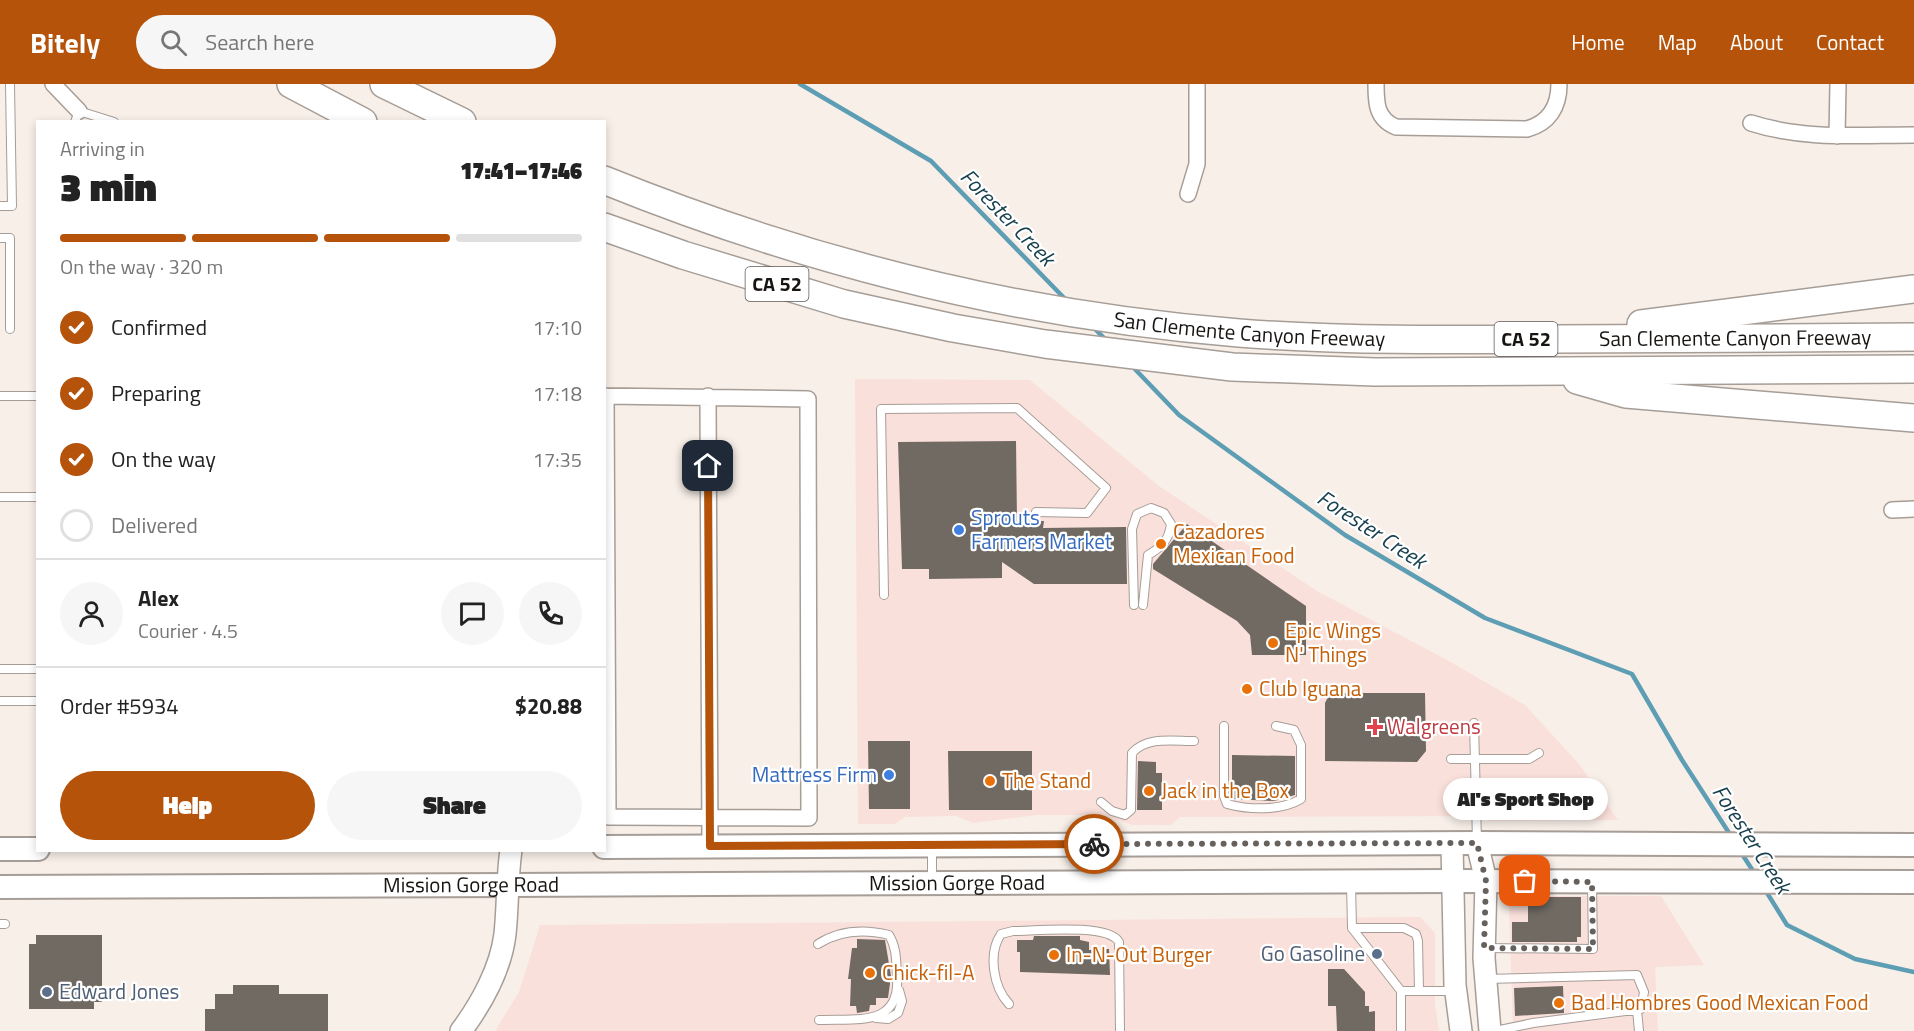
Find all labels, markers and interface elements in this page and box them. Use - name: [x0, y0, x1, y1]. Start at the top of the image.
- search box: [136, 15, 556, 69]
- text: Bitely: [30, 21, 100, 64]
- text: Search here: [205, 25, 314, 59]
- icon: search: [157, 26, 190, 59]
- text: Home: [1571, 26, 1625, 58]
- text: Map: [1658, 26, 1697, 58]
- text: About: [1730, 26, 1783, 58]
- text: Contact: [1816, 26, 1884, 58]
- text: Arriving in: [60, 133, 145, 164]
- text: 17:41–17:46: [460, 154, 582, 188]
- text: 3 min: [60, 157, 157, 216]
- water label: Forester Creek: [953, 160, 1065, 275]
- text: On the way · 320 m: [60, 251, 223, 282]
- road number: CA 52: [746, 267, 808, 301]
- street label: San Clemente Canyon Freeway: [1112, 302, 1385, 354]
- text: Confirmed: [111, 310, 207, 344]
- icon: check: [60, 311, 93, 344]
- text: 17:10: [533, 312, 582, 343]
- street label: San Clemente Canyon Freeway: [1599, 320, 1871, 354]
- road number: CA 52: [1494, 322, 1558, 356]
- text: Preparing: [111, 376, 201, 410]
- icon: check: [60, 377, 93, 410]
- text: 17:18: [533, 378, 582, 409]
- pin: [682, 440, 733, 491]
- text: On the way: [111, 442, 216, 476]
- icon: check: [60, 443, 93, 476]
- text: 17:35: [533, 444, 582, 475]
- icon: home: [691, 449, 724, 482]
- water label: Forester Creek: [1311, 481, 1435, 578]
- place label: Sprouts Farmers Market: [971, 501, 1113, 557]
- text: Delivered: [111, 508, 198, 542]
- place label: Cazadores Mexican Food: [1173, 515, 1295, 571]
- marker: Sprouts Farmers Market: [952, 523, 966, 537]
- marker: Cazadores Mexican Food: [1154, 537, 1168, 551]
- text: Alex: [138, 581, 179, 615]
- button: person: [60, 582, 123, 645]
- button: chat: [441, 582, 504, 645]
- button: phone: [519, 582, 582, 645]
- place label: Epic Wings N' Things: [1285, 614, 1381, 670]
- text: Courier · 4.5: [138, 615, 238, 646]
- marker: Epic Wings N' Things: [1266, 636, 1280, 650]
- place label: Club Iguana: [1259, 672, 1362, 704]
- marker: Club Iguana: [1240, 682, 1254, 696]
- text: Order #5934: [60, 689, 179, 723]
- text: $20.88: [515, 689, 582, 723]
- place label: Walgreens: [1387, 710, 1481, 742]
- marker: Walgreens: [1368, 720, 1382, 734]
- place label: Mattress Firm: [752, 758, 877, 790]
- place label: The Stand: [1002, 764, 1091, 796]
- marker: Mattress Firm: [882, 768, 896, 782]
- button: Help: [60, 771, 315, 840]
- button: Share: [327, 771, 582, 840]
- marker: The Stand: [983, 774, 997, 788]
- place label: Jack in the Box: [1161, 774, 1290, 806]
- water label: Forester Creek: [1704, 778, 1801, 902]
- callout: Al's Sport Shop: [1442, 779, 1607, 821]
- text: Al's Sport Shop: [1457, 783, 1594, 814]
- marker: Jack in the Box: [1142, 784, 1156, 798]
- courier: [1064, 814, 1124, 874]
- icon: bike: [1078, 828, 1111, 861]
- pin: [1499, 855, 1550, 906]
- icon: bag: [1508, 864, 1541, 897]
- street label: Mission Gorge Road: [869, 866, 1045, 898]
- street label: Mission Gorge Road: [383, 868, 559, 900]
- place label: Go Gasoline: [1261, 937, 1365, 969]
- place label: In-N-Out Burger: [1066, 938, 1212, 970]
- marker: Go Gasoline: [1370, 947, 1384, 961]
- marker: In-N-Out Burger: [1047, 948, 1061, 962]
- place label: Chick-fil-A: [882, 956, 975, 988]
- marker: Chick-fil-A: [863, 966, 877, 980]
- place label: Edward Jones: [59, 975, 179, 1007]
- marker: Edward Jones: [40, 985, 54, 999]
- place label: Bad Hombres Good Mexican Food: [1571, 986, 1869, 1018]
- marker: Bad Hombres Good Mexican Food: [1552, 996, 1566, 1010]

